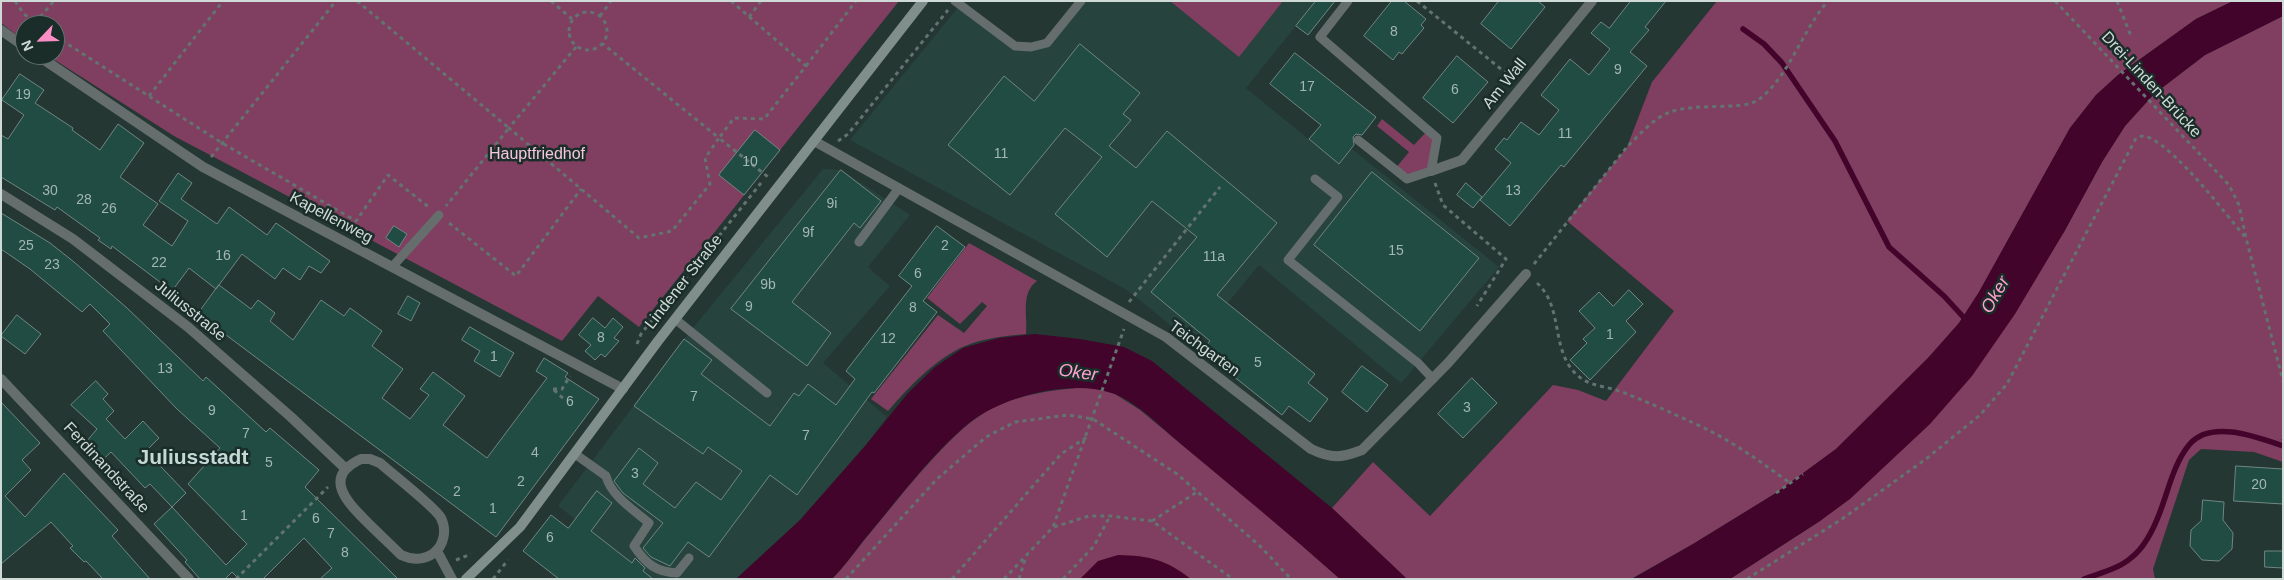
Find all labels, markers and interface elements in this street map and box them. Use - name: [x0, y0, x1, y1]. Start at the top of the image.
- north arrow: [15, 15, 65, 65]
- house number: 8: [1390, 24, 1398, 40]
- street label: Drei-Linden-Brücke: [2097, 28, 2205, 142]
- text: N: [18, 38, 37, 54]
- street label: Am Wall: [1479, 55, 1531, 113]
- house number: 9: [1614, 62, 1622, 78]
- house number: 17: [1299, 79, 1315, 95]
- house number: 6: [1451, 82, 1459, 98]
- house number: 19: [15, 87, 31, 103]
- house number: 11: [1558, 126, 1572, 142]
- park label: Hauptfriedhof: [489, 145, 585, 165]
- house number: 11: [994, 146, 1008, 162]
- house number: 10: [742, 154, 758, 170]
- house number: 30: [42, 183, 58, 199]
- house number: 13: [1505, 183, 1521, 199]
- street label: Kapellenweg: [286, 188, 376, 248]
- house number: 28: [76, 192, 92, 208]
- house number: 9i: [827, 196, 837, 212]
- house number: 26: [101, 201, 117, 217]
- house number: 9f: [802, 225, 814, 241]
- street label: Lindener Straße: [641, 231, 727, 333]
- house number: 25: [18, 238, 34, 254]
- house number: 2: [941, 238, 949, 254]
- house number: 15: [1388, 243, 1404, 259]
- house number: 16: [215, 248, 231, 264]
- house number: 11a: [1203, 249, 1225, 265]
- house number: 22: [151, 255, 167, 271]
- house number: 23: [44, 257, 60, 273]
- house number: 6: [914, 266, 922, 282]
- water label: Oker: [1977, 273, 2015, 317]
- street label: Juliusstraße: [150, 276, 230, 346]
- house number: 9b: [760, 277, 776, 293]
- house number: 9: [745, 299, 753, 315]
- house number: 8: [909, 300, 917, 316]
- street label: Teichgarten: [1165, 317, 1243, 381]
- house number: 1: [1606, 327, 1614, 343]
- house number: 8: [597, 330, 605, 346]
- house number: 12: [880, 331, 896, 347]
- house number: 1: [490, 349, 498, 365]
- house number: 5: [1254, 355, 1262, 371]
- water label: Oker: [1057, 360, 1099, 386]
- house number: 13: [157, 361, 173, 377]
- house number: 7: [690, 389, 698, 405]
- house number: 6: [566, 394, 574, 410]
- house number: 3: [1463, 400, 1471, 416]
- house number: 9: [208, 403, 216, 419]
- street label: Ferdinandstraße: [59, 419, 153, 517]
- house number: 7: [242, 426, 250, 442]
- house number: 7: [802, 428, 810, 444]
- district label: Juliusstadt: [138, 445, 248, 471]
- house number: 4: [531, 445, 539, 461]
- house number: 5: [265, 455, 273, 471]
- house number: 3: [631, 466, 639, 482]
- house number: 2: [517, 474, 525, 490]
- house number: 20: [2251, 477, 2267, 493]
- house number: 2: [453, 484, 461, 500]
- house number: 1: [489, 501, 497, 517]
- house number: 1: [240, 508, 248, 524]
- house number: 6: [312, 511, 320, 527]
- house number: 7: [327, 526, 335, 542]
- house number: 6: [546, 530, 554, 546]
- house number: 8: [341, 545, 349, 561]

